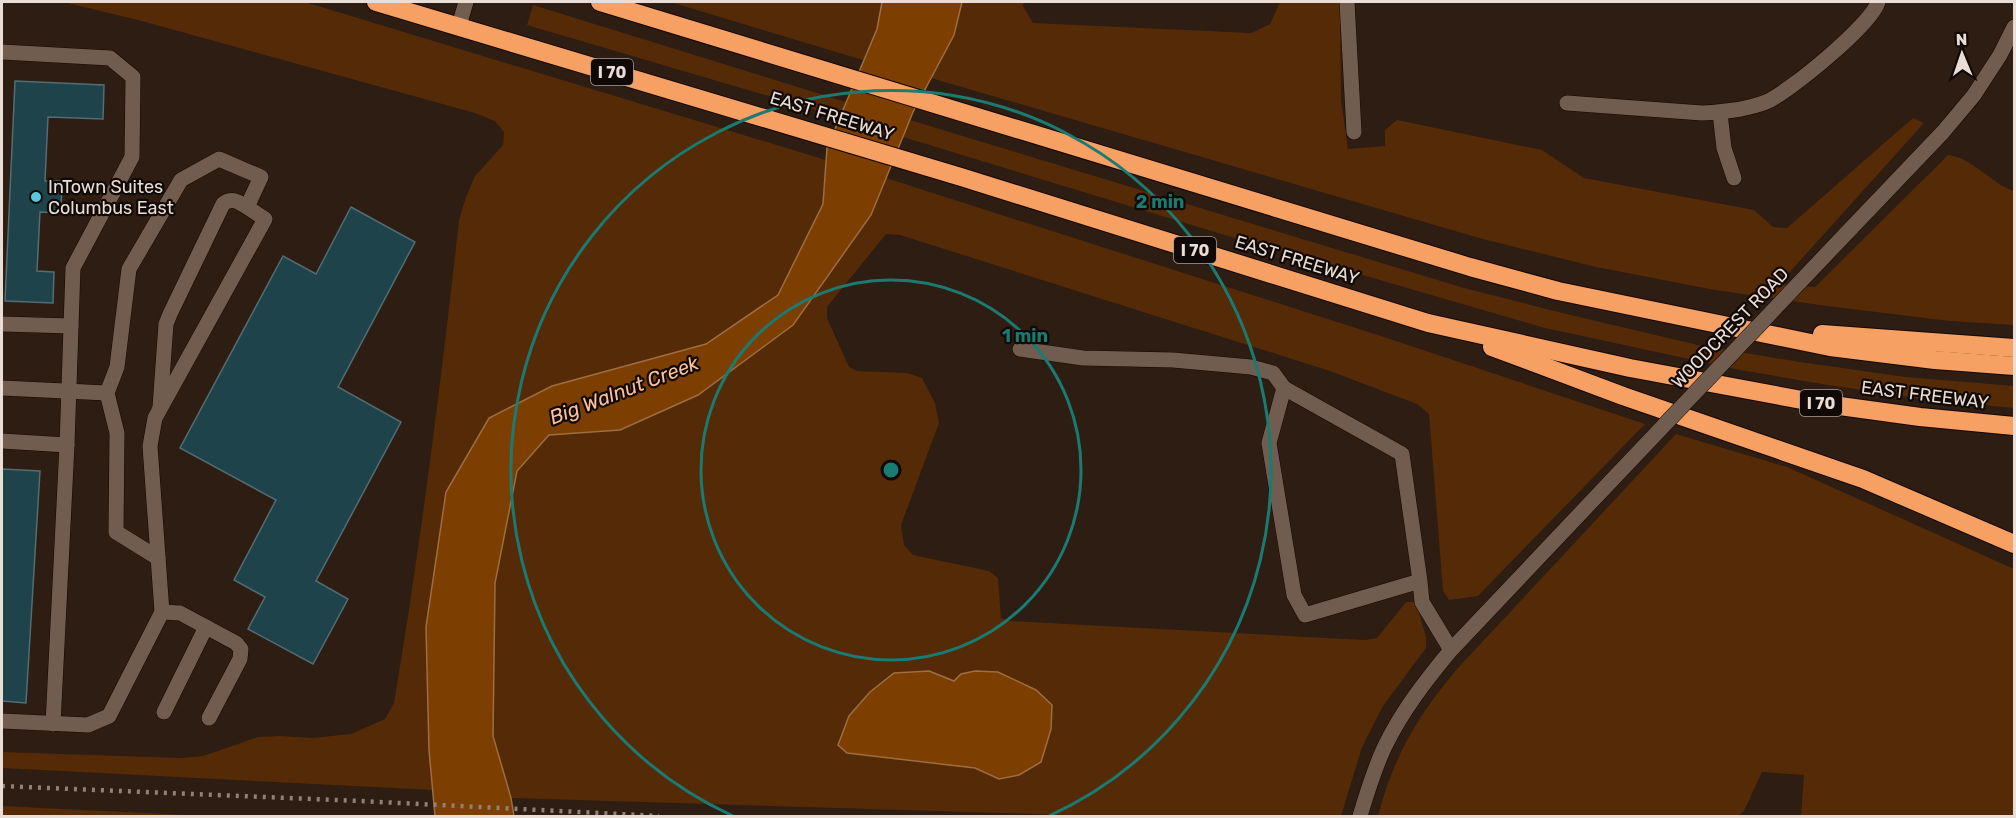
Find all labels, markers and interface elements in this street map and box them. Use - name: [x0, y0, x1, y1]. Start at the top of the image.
- north arrow: [1932, 24, 1992, 84]
- text: N: [1955, 30, 1968, 49]
- road number: I 70: [591, 59, 633, 85]
- street label: EAST FREEWAY: [767, 87, 897, 145]
- place label: InTown Suites Columbus East: [48, 176, 174, 219]
- marker: InTown Suites Columbus East: [29, 190, 43, 204]
- text: 2 min: [1136, 191, 1184, 213]
- street label: EAST FREEWAY: [1232, 231, 1362, 289]
- road number: I 70: [1174, 237, 1216, 263]
- street label: WOODCREST ROAD: [1667, 263, 1793, 393]
- text: 1 min: [1002, 325, 1048, 347]
- water label: Big Walnut Creek: [546, 350, 703, 429]
- street label: EAST FREEWAY: [1860, 376, 1991, 414]
- road number: I 70: [1800, 390, 1842, 416]
- centre of rings: [881, 460, 901, 480]

